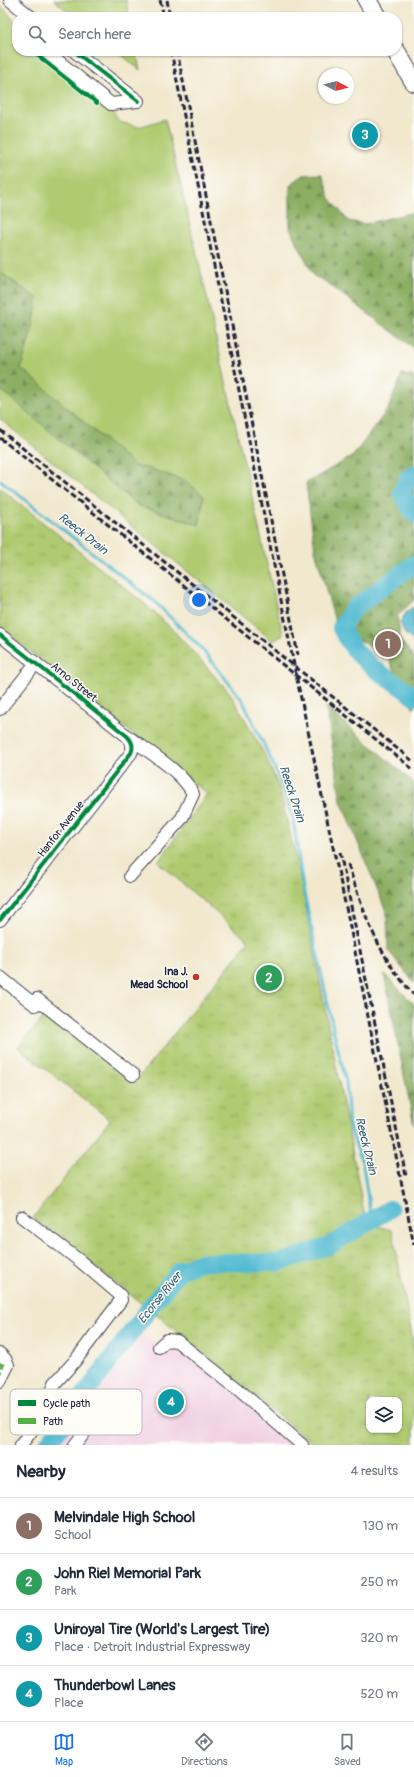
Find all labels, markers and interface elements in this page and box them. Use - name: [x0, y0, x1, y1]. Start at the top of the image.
- search box: [12, 12, 402, 56]
- icon: search: [26, 23, 48, 45]
- text: Search here: [58, 25, 131, 44]
- north arrow: [318, 68, 354, 104]
- pin: 3: [352, 120, 378, 150]
- water label: Reeck Drain: [55, 510, 112, 559]
- your location: [189, 590, 209, 610]
- pin: 1: [375, 629, 401, 659]
- street label: Arno Street: [48, 659, 100, 705]
- water label: Reeck Drain: [276, 764, 309, 825]
- street label: Hanfor Avenue: [35, 798, 87, 860]
- pin: 2: [256, 963, 282, 993]
- place label: Ina J. Mead School: [130, 965, 188, 991]
- marker: Ina J. Mead School: [191, 972, 201, 982]
- water label: Reeck Drain: [352, 1116, 381, 1177]
- water label: Ecorse River: [135, 1268, 186, 1327]
- pin: 4: [158, 1387, 184, 1417]
- legend: [10, 1389, 142, 1435]
- text: Cycle path: [43, 1397, 90, 1410]
- map controls: [366, 1397, 402, 1433]
- button: layers: [366, 1397, 402, 1433]
- text: Path: [43, 1415, 63, 1428]
- text: Nearby: [16, 1461, 65, 1482]
- text: 4 results: [351, 1463, 398, 1479]
- text: Melvindale High School: [54, 1508, 195, 1527]
- text: 1: [26, 1518, 32, 1534]
- text: 130 m: [362, 1518, 398, 1534]
- text: School: [54, 1527, 91, 1543]
- text: John Riel Memorial Park: [54, 1564, 201, 1583]
- text: 2: [25, 1574, 33, 1590]
- text: 250 m: [360, 1574, 398, 1590]
- text: Park: [54, 1583, 77, 1599]
- text: Uniroyal Tire (World's Largest Tire): [54, 1620, 270, 1639]
- text: 3: [25, 1630, 33, 1646]
- text: 320 m: [360, 1630, 398, 1646]
- text: Place · Detroit Industrial Expressway: [54, 1639, 250, 1655]
- text: Thunderbowl Lanes: [54, 1676, 175, 1695]
- text: 4: [25, 1686, 33, 1702]
- text: 520 m: [360, 1686, 398, 1702]
- text: Place: [54, 1695, 83, 1711]
- tab: Map: [53, 1731, 75, 1768]
- tab: Directions: [181, 1731, 228, 1768]
- tab: Saved: [334, 1731, 361, 1768]

